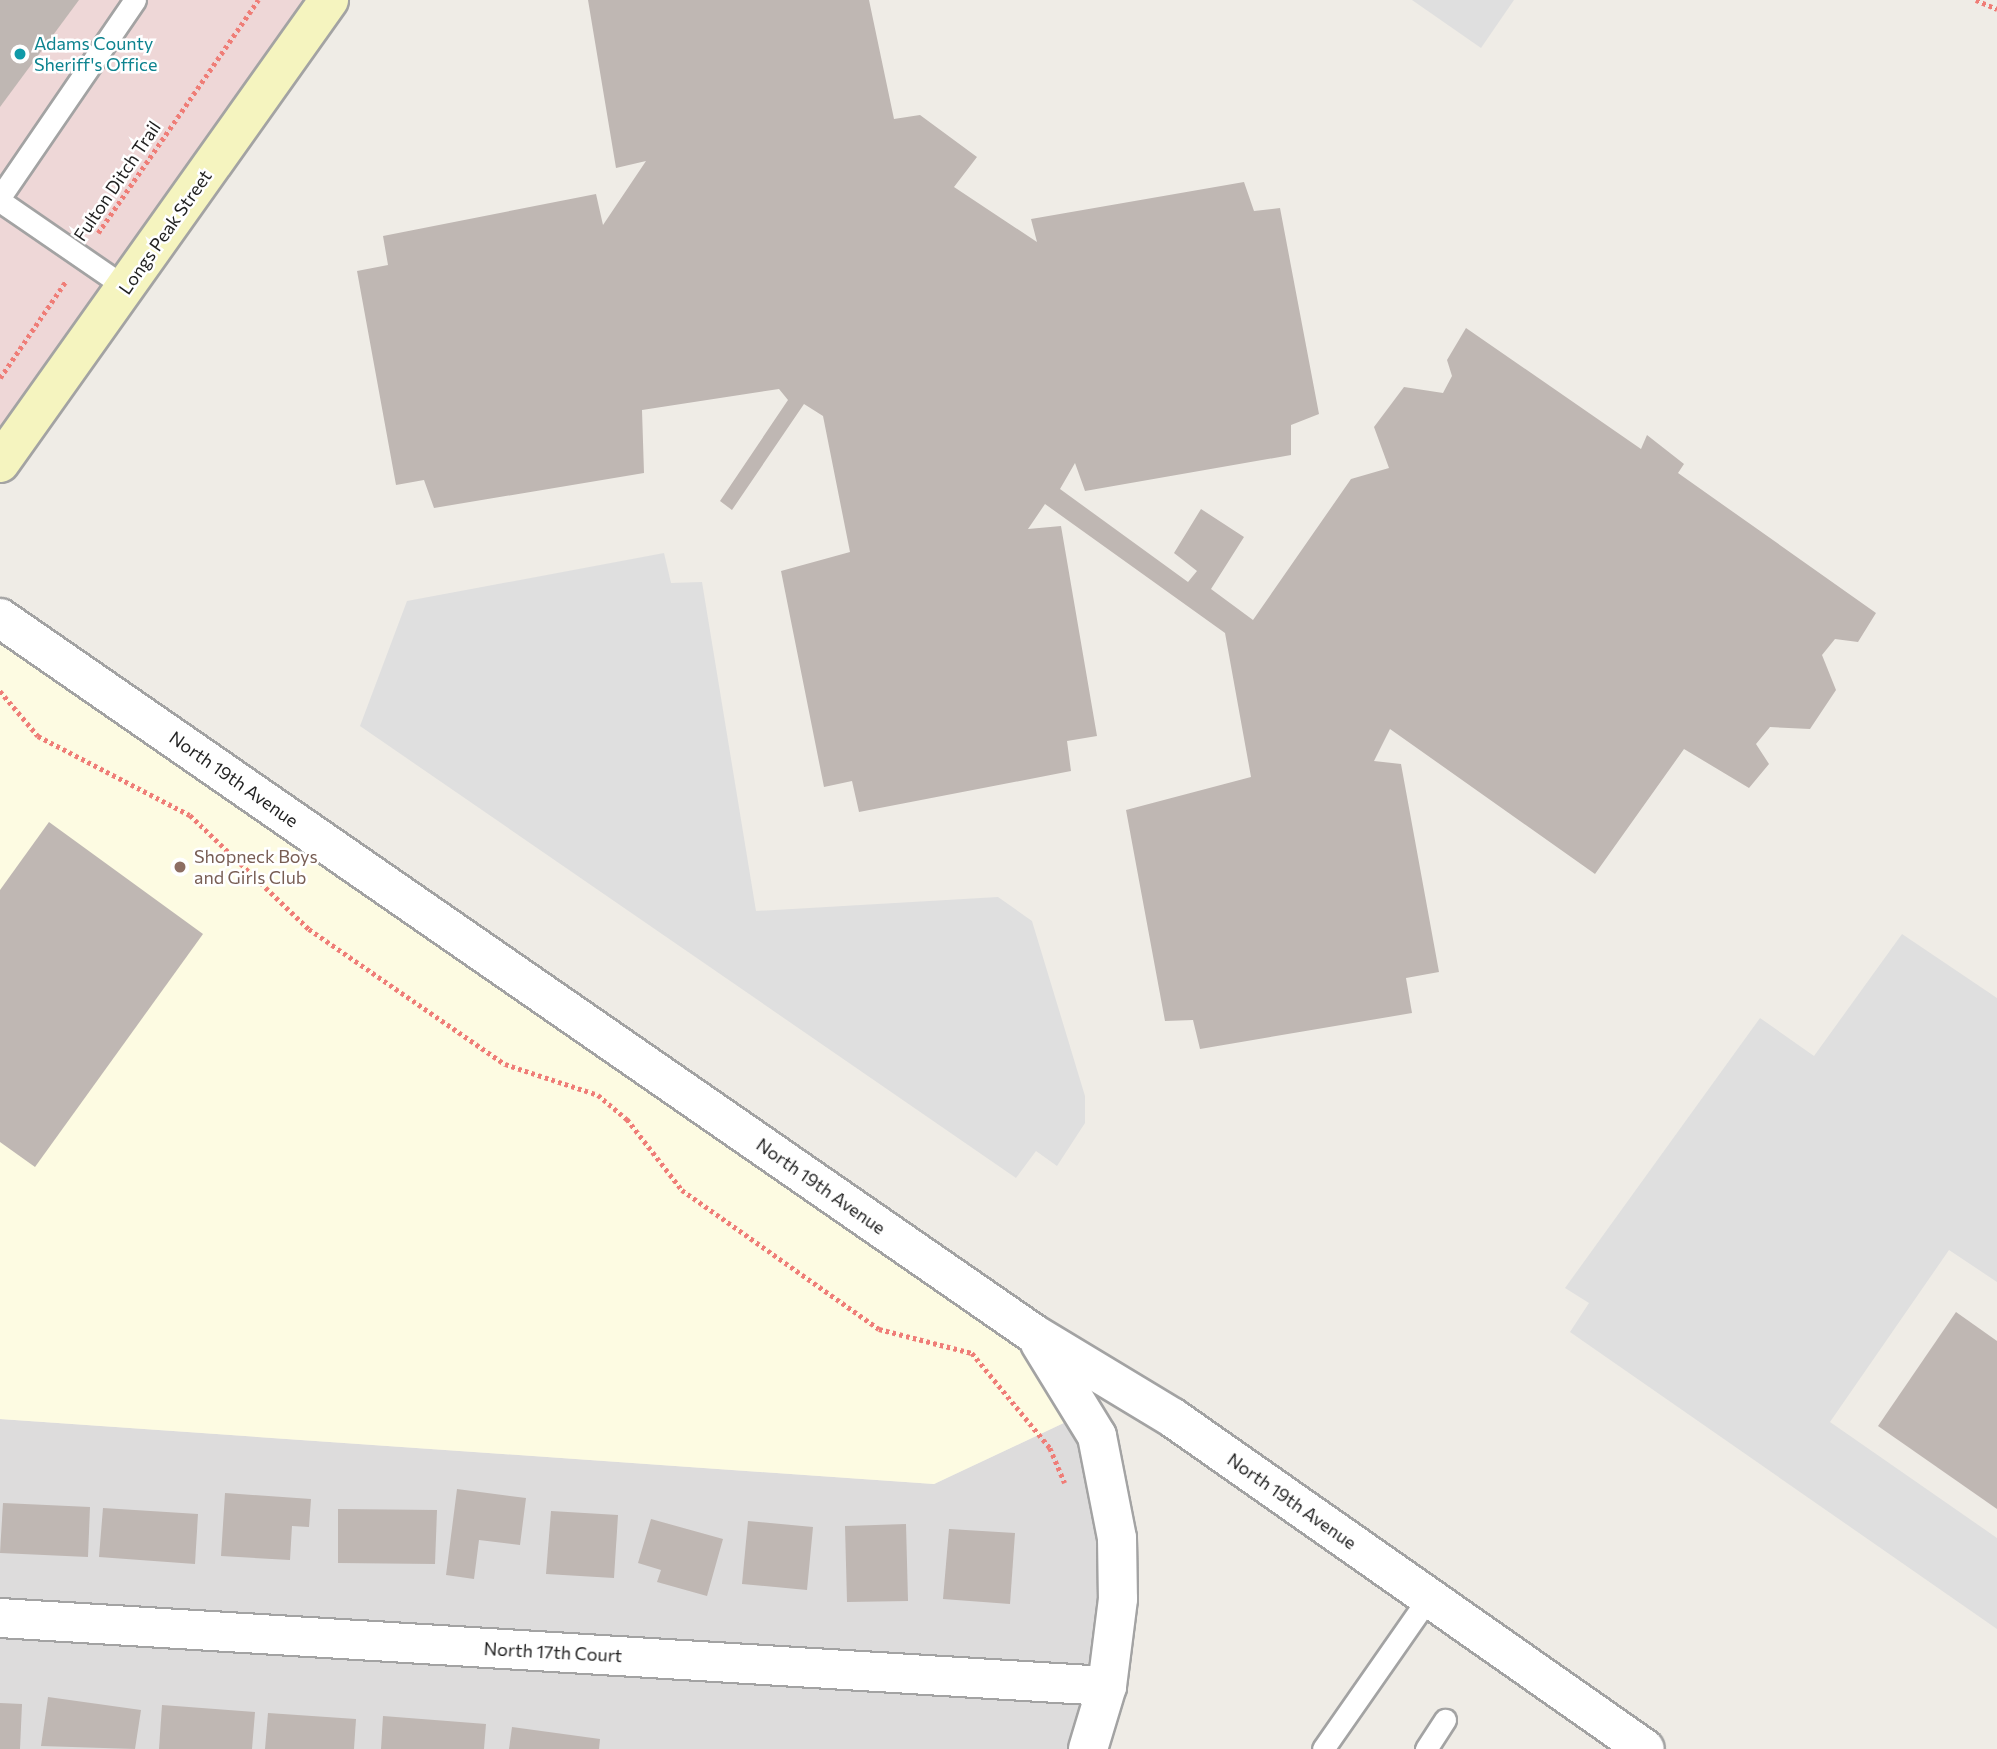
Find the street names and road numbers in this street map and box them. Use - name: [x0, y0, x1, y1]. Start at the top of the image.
- street label: Fulton Ditch Trail: [69, 117, 165, 245]
- street label: Longs Peak Street: [114, 166, 216, 298]
- street label: North 19th Avenue: [165, 726, 303, 832]
- street label: North 19th Avenue: [752, 1133, 890, 1239]
- street label: North 19th Avenue: [1223, 1448, 1361, 1554]
- street label: North 17th Court: [483, 1638, 623, 1666]

